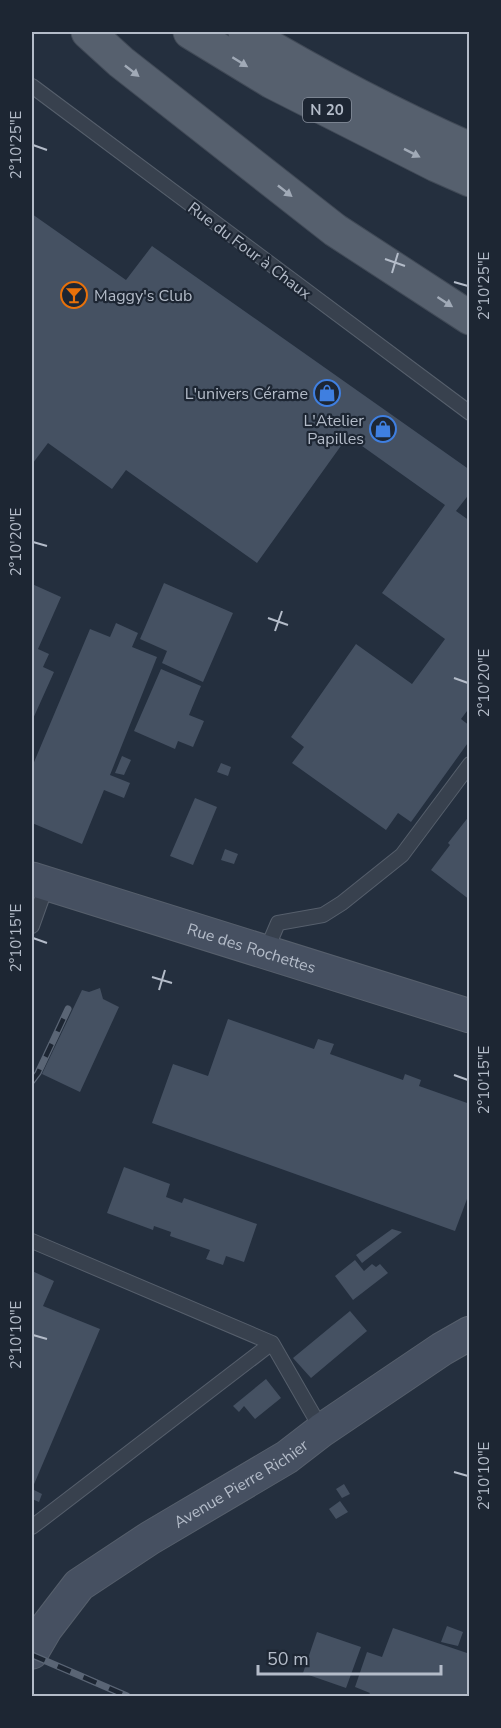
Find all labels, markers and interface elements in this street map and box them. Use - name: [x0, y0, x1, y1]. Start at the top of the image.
- one-way arrow: [231, 57, 248, 68]
- one-way arrow: [124, 64, 139, 76]
- road number: N 20: [303, 98, 351, 122]
- text: 2°10'25"E: [6, 111, 26, 179]
- one-way arrow: [404, 148, 421, 158]
- one-way arrow: [277, 185, 293, 198]
- street label: Rue du Four à Chaux: [183, 197, 316, 305]
- text: 2°10'25"E: [474, 252, 494, 320]
- bar icon: Maggy's Club: [59, 280, 89, 310]
- place label: Maggy's Club: [94, 285, 192, 307]
- one-way arrow: [437, 296, 453, 307]
- shop icon: L'univers Cérame: [312, 378, 342, 408]
- place label: L'univers Cérame: [185, 383, 308, 405]
- place label: L'Atelier Papilles: [304, 410, 364, 450]
- shop icon: L'Atelier Papilles: [368, 414, 398, 444]
- text: 2°10'20"E: [6, 508, 26, 576]
- text: 2°10'20"E: [474, 649, 494, 717]
- text: 2°10'15"E: [6, 904, 26, 972]
- street label: Rue des Rochettes: [184, 918, 318, 979]
- text: 2°10'15"E: [474, 1046, 494, 1114]
- text: 2°10'10"E: [6, 1301, 26, 1369]
- street label: Avenue Pierre Richier: [170, 1434, 313, 1534]
- text: 2°10'10"E: [474, 1442, 494, 1510]
- scale bar: [258, 1638, 441, 1676]
- text: 50 m: [267, 1647, 309, 1671]

